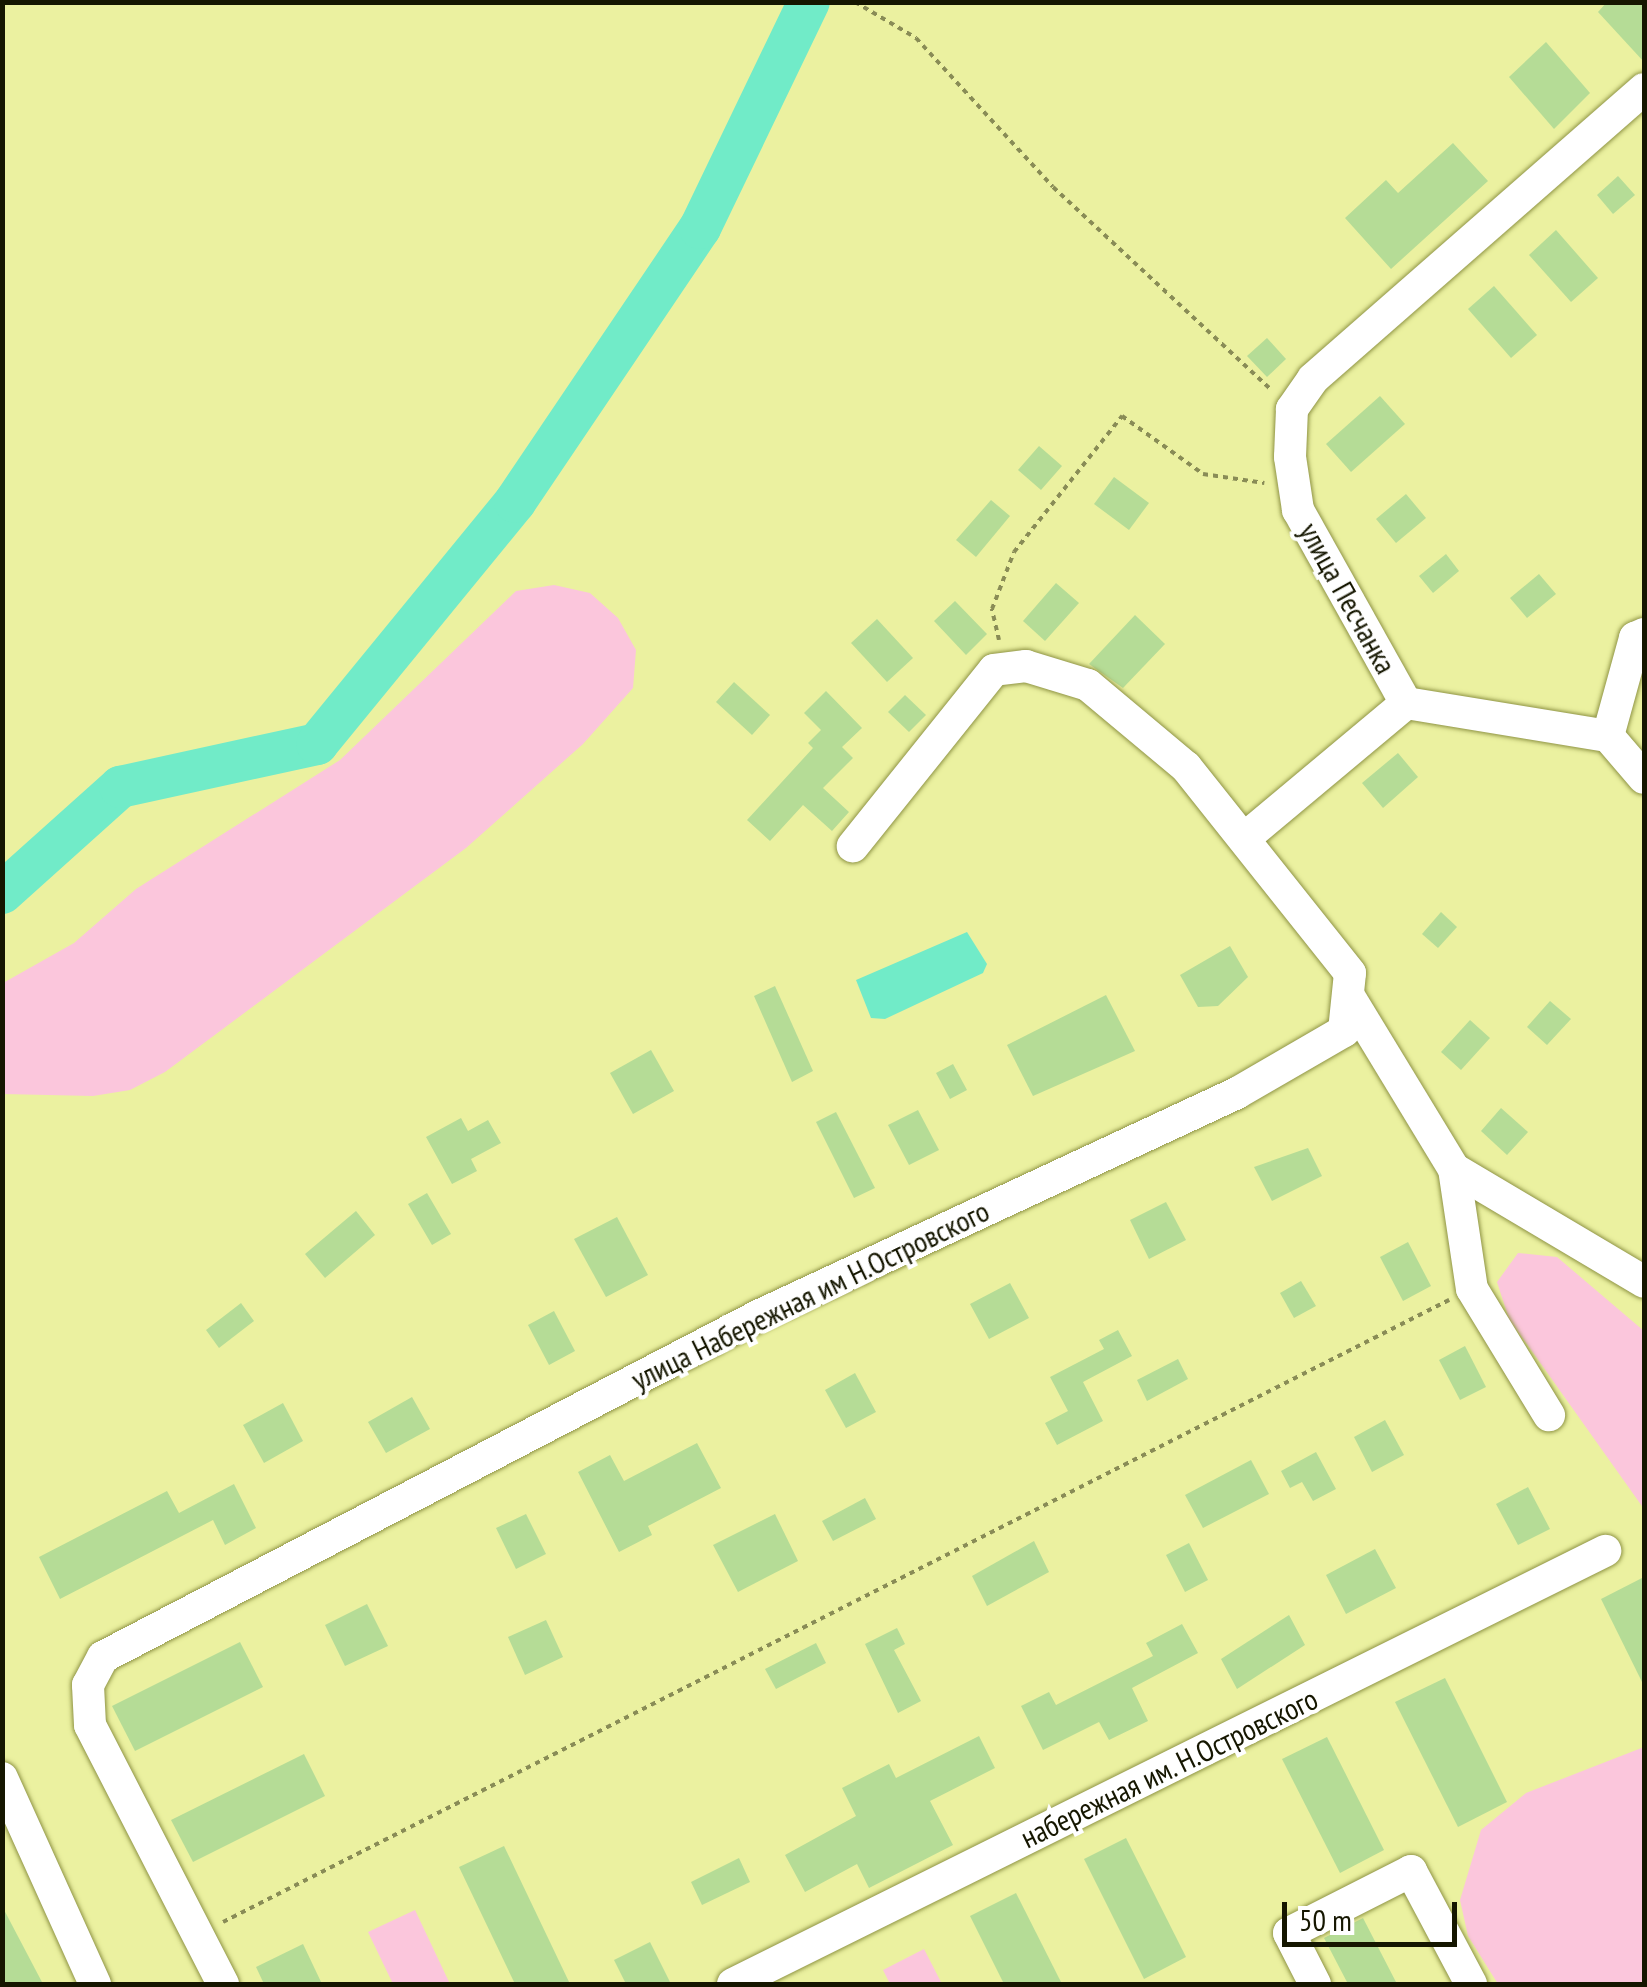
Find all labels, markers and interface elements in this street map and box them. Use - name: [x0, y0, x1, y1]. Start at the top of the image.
- street label: улица Песчанка: [1292, 516, 1404, 680]
- street label: улица Набережная им Н.Островского: [625, 1193, 995, 1397]
- street label: набережная им. Н.Островского: [1014, 1680, 1324, 1856]
- scale bar: [1287, 1882, 1462, 1944]
- text: 50 m: [1299, 1900, 1352, 1939]

